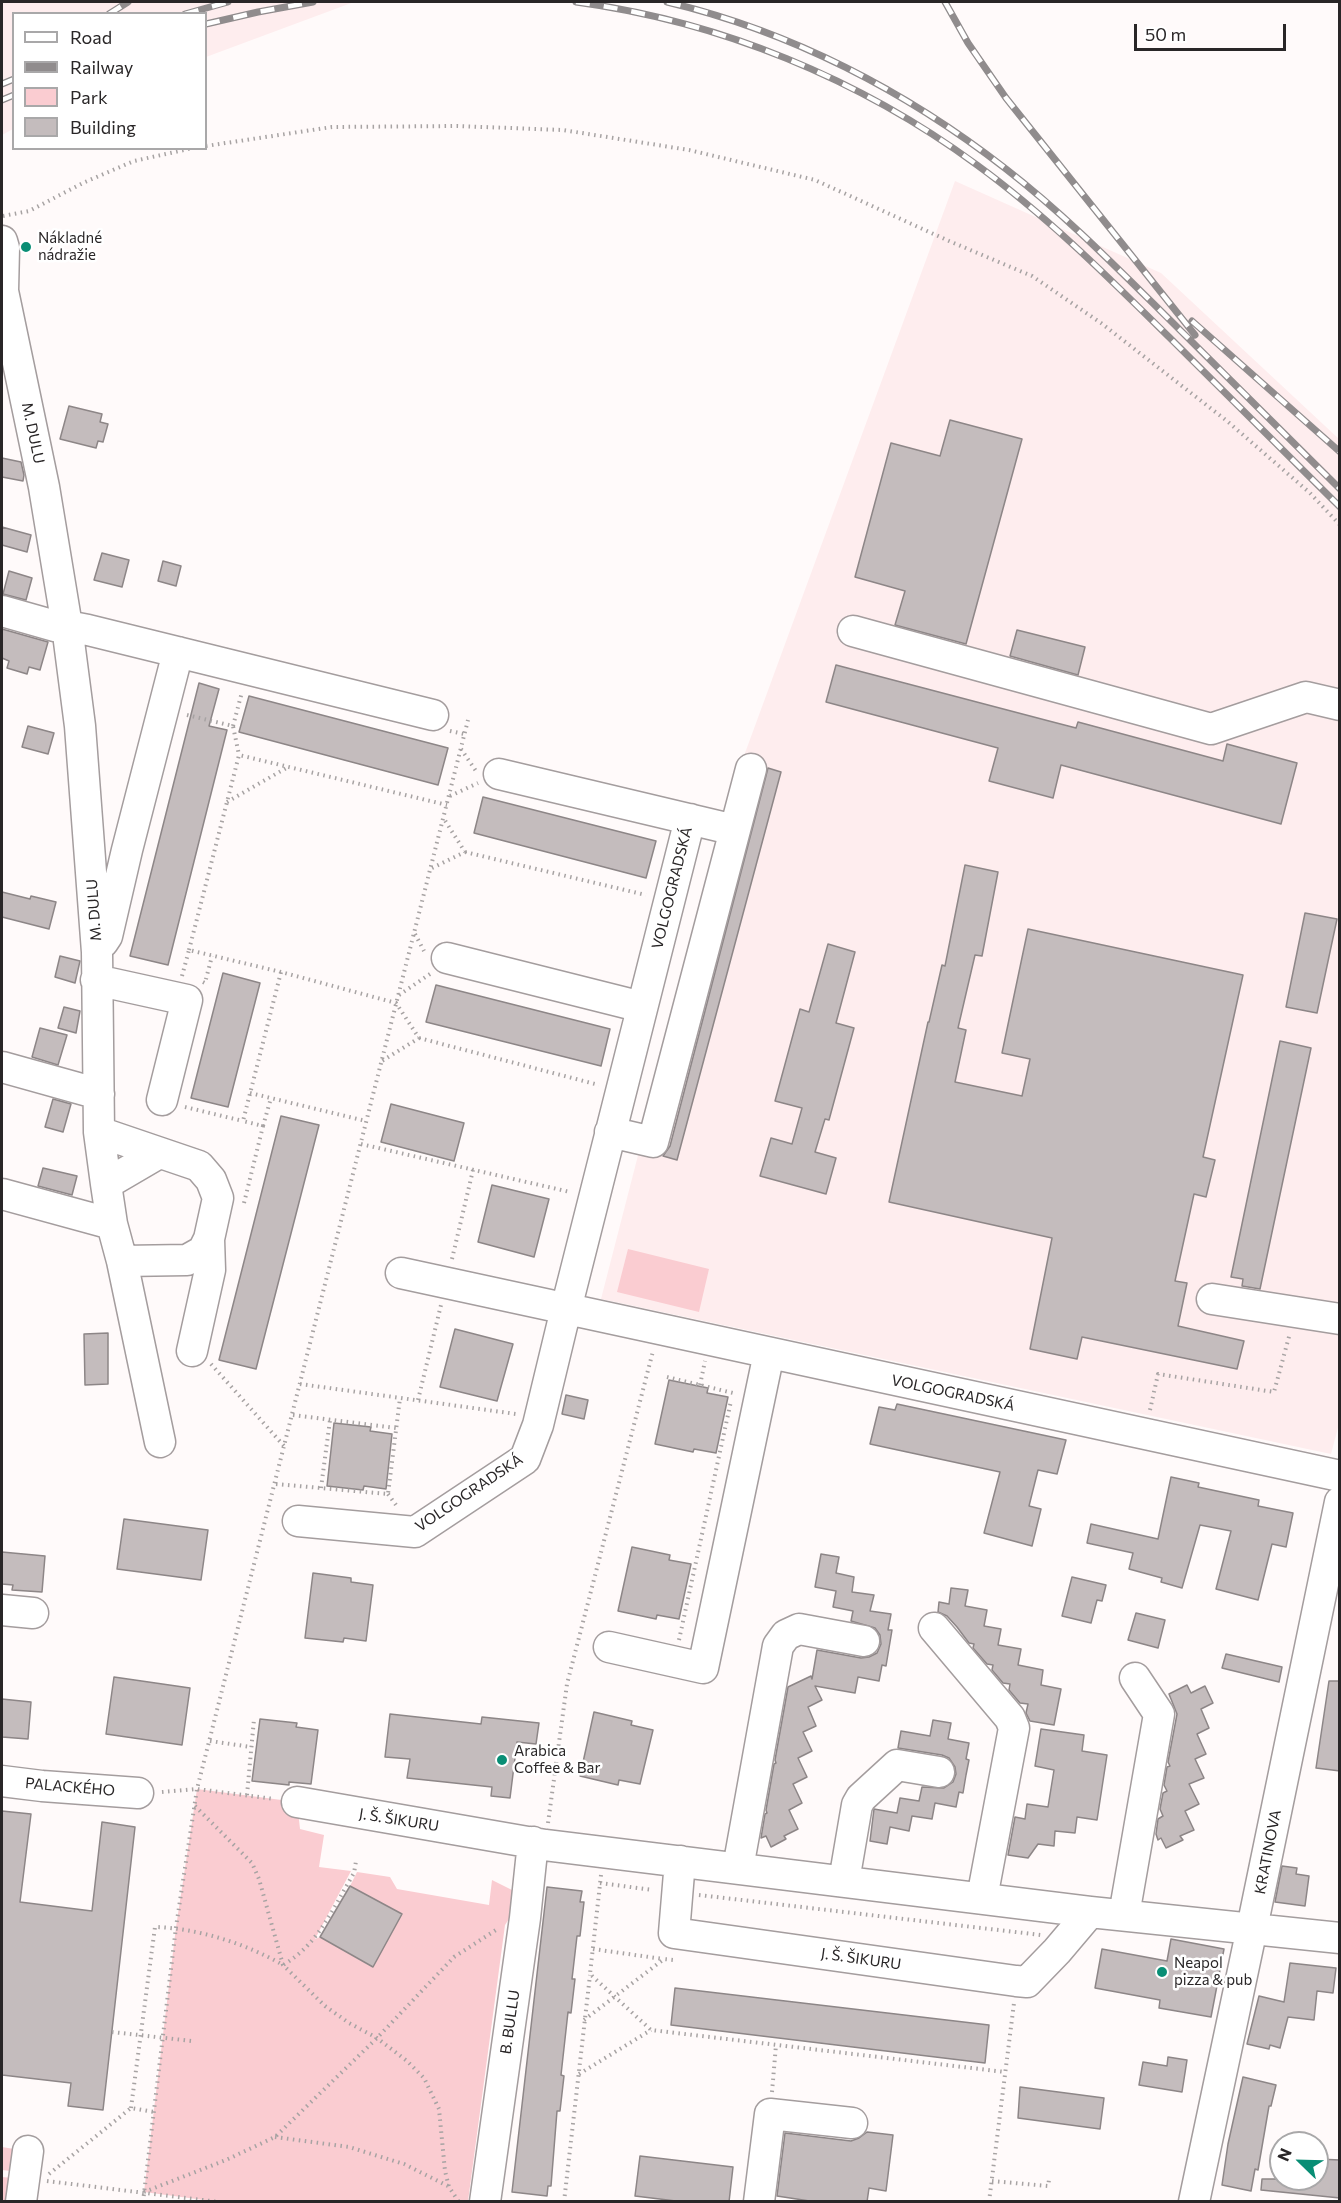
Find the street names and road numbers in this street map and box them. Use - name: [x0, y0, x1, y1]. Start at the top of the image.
- street label: M. DULU: [18, 401, 48, 465]
- street label: VOLGOGRADSKÁ: [648, 825, 696, 951]
- street label: M. DULU: [83, 878, 105, 942]
- street label: VOLGOGRADSKÁ: [890, 1371, 1016, 1415]
- street label: VOLGOGRADSKÁ: [412, 1450, 526, 1536]
- street label: PALACKÉHO: [24, 1774, 116, 1800]
- street label: J. Š. ŠIKURU: [358, 1805, 440, 1835]
- street label: KRATINOVA: [1251, 1808, 1285, 1896]
- street label: J. Š. ŠIKURU: [820, 1944, 902, 1974]
- street label: B. BULLU: [497, 1989, 523, 2055]

